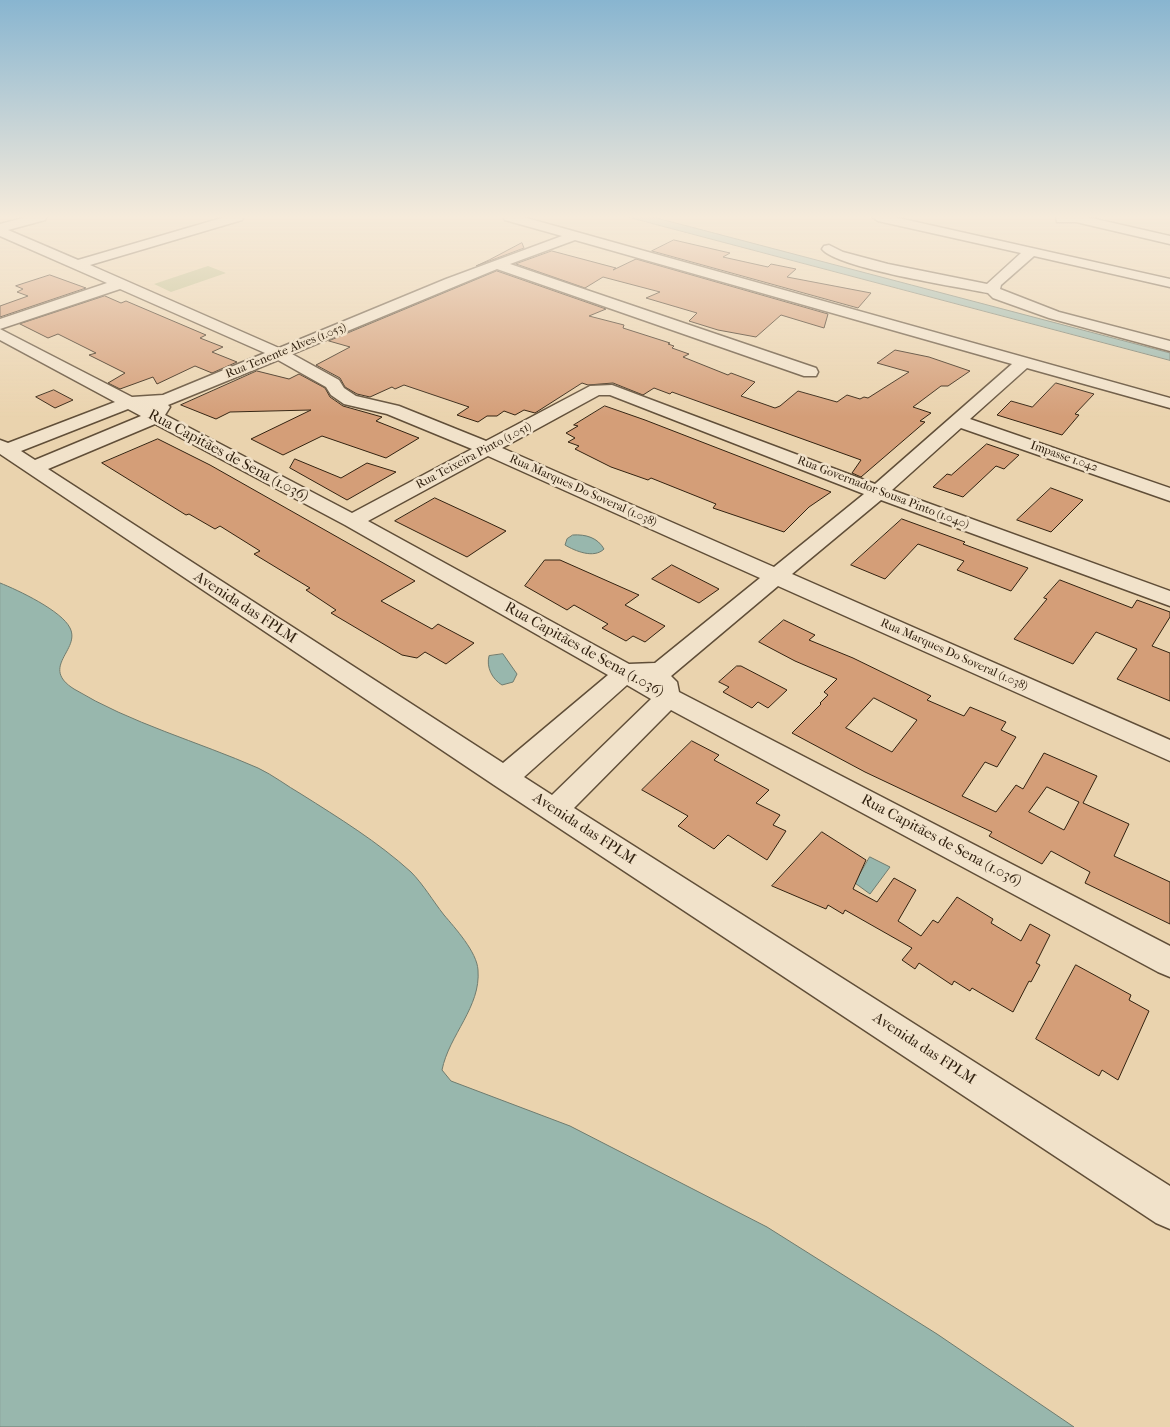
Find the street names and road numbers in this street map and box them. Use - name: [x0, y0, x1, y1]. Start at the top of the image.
- street label: Rua Tenente Alves (1.053): [224, 320, 348, 382]
- street label: Rua Capitães de Sena (1.036): [145, 406, 311, 506]
- street label: Rua Teixeira Pinto (1.051): [414, 419, 534, 493]
- street label: Impasse 1.042: [1028, 439, 1100, 475]
- street label: Rua Marques Do Soveral (1.038): [507, 452, 659, 530]
- street label: Rua Governador Sousa Pinto (1.040): [795, 454, 971, 532]
- street label: Avenida das FPLM: [190, 568, 300, 648]
- street label: Rua Capitães de Sena (1.036): [501, 599, 667, 701]
- street label: Rua Marques Do Soveral (1.038): [878, 616, 1030, 694]
- street label: Avenida das FPLM: [529, 789, 639, 869]
- street label: Rua Capitães de Sena (1.036): [858, 791, 1024, 891]
- street label: Avenida das FPLM: [869, 1009, 979, 1089]

